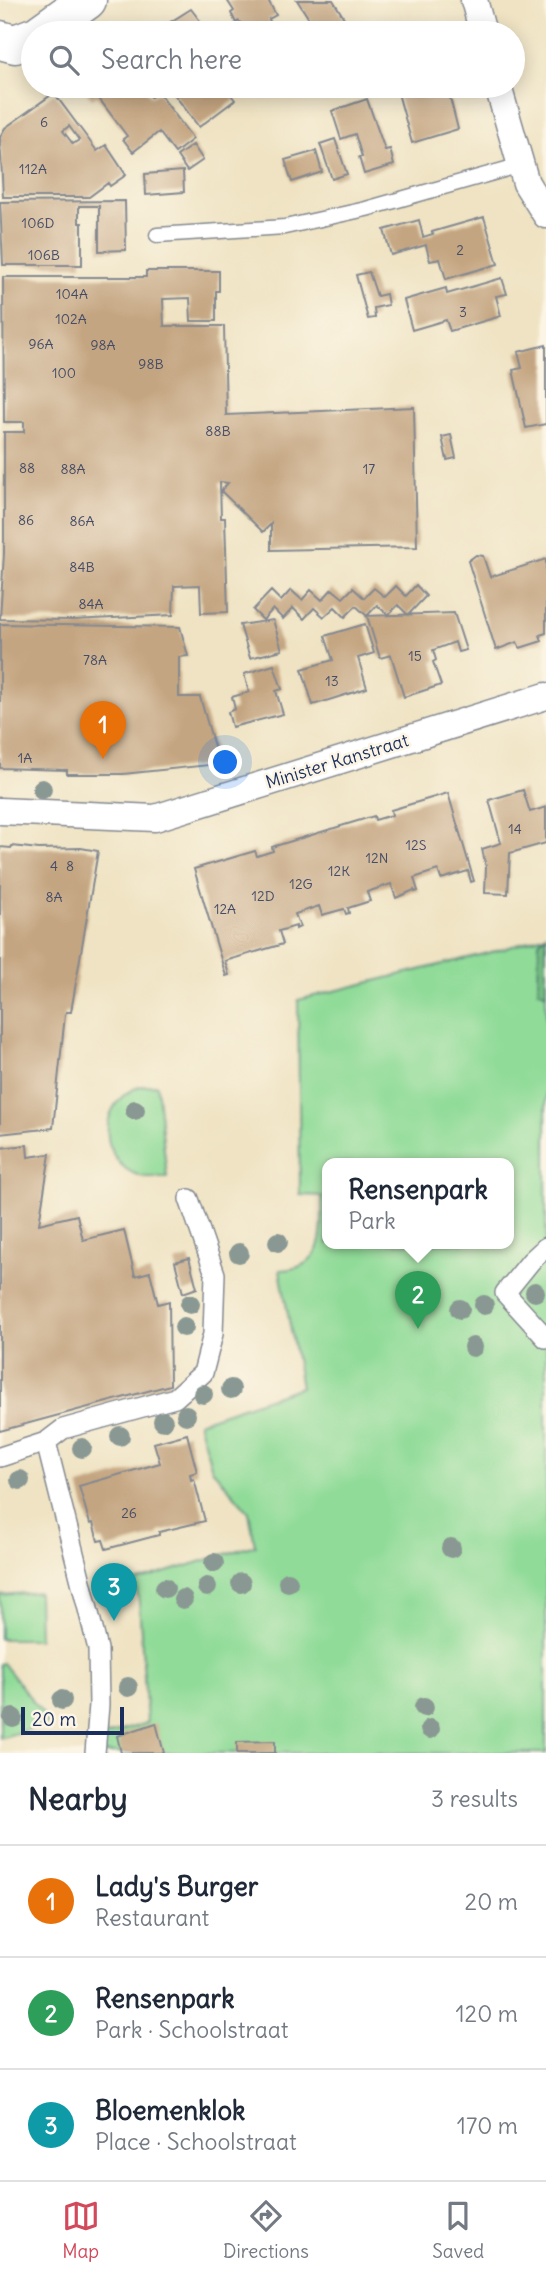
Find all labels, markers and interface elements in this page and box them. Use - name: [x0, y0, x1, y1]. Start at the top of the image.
- search box: [21, 21, 525, 98]
- icon: search: [45, 41, 83, 79]
- text: Search here: [101, 43, 242, 76]
- house number: 6: [40, 113, 48, 131]
- house number: 112A: [19, 160, 47, 178]
- house number: 106D: [22, 214, 54, 232]
- house number: 2: [456, 241, 464, 259]
- house number: 106B: [28, 246, 60, 264]
- house number: 104A: [56, 285, 88, 303]
- house number: 3: [459, 303, 467, 321]
- house number: 102A: [55, 310, 87, 328]
- house number: 96A: [28, 335, 54, 353]
- house number: 98A: [90, 336, 116, 354]
- house number: 98B: [138, 355, 164, 373]
- house number: 100: [52, 364, 76, 382]
- house number: 88B: [205, 422, 231, 440]
- house number: 88: [19, 459, 35, 477]
- house number: 88A: [60, 460, 86, 478]
- house number: 17: [363, 460, 375, 478]
- house number: 86: [18, 511, 34, 529]
- house number: 86A: [69, 512, 95, 530]
- house number: 84B: [69, 558, 95, 576]
- house number: 84A: [78, 595, 104, 613]
- house number: 15: [408, 647, 422, 665]
- house number: 78A: [83, 651, 107, 669]
- house number: 13: [325, 672, 339, 690]
- pin: 1: [80, 701, 126, 759]
- street label: Minister Kanstraat: [263, 728, 411, 794]
- your location: [208, 745, 242, 779]
- house number: 1A: [18, 749, 32, 767]
- house number: 14: [508, 820, 522, 838]
- house number: 12S: [405, 836, 427, 854]
- house number: 12N: [366, 849, 388, 867]
- house number: 4: [50, 857, 58, 875]
- house number: 8: [66, 857, 74, 875]
- house number: 12K: [328, 862, 350, 880]
- house number: 12G: [289, 875, 313, 893]
- house number: 12D: [251, 887, 275, 905]
- house number: 8A: [45, 888, 63, 906]
- house number: 12A: [214, 900, 236, 918]
- popup: [322, 1158, 514, 1249]
- text: Rensenpark: [348, 1173, 488, 1206]
- text: Park: [348, 1206, 396, 1235]
- pin: 2: [395, 1271, 441, 1329]
- house number: 26: [121, 1504, 137, 1522]
- pin: 3: [91, 1563, 137, 1621]
- scale bar: [21, 1704, 124, 1736]
- text: 20 m: [32, 1707, 76, 1731]
- text: Nearby: [28, 1780, 128, 1818]
- text: 3 results: [431, 1784, 518, 1813]
- text: Lady's Burger: [95, 1870, 258, 1903]
- text: 1: [46, 1887, 56, 1916]
- text: 20 m: [465, 1887, 518, 1916]
- text: Restaurant: [95, 1903, 209, 1932]
- text: Rensenpark: [95, 1982, 235, 2015]
- text: 2: [45, 1999, 57, 2028]
- text: 120 m: [455, 1999, 518, 2028]
- text: Park · Schoolstraat: [95, 2015, 289, 2044]
- text: Bloemenklok: [95, 2094, 245, 2127]
- text: 3: [44, 2111, 58, 2140]
- text: 170 m: [457, 2111, 518, 2140]
- text: Place · Schoolstraat: [95, 2127, 297, 2156]
- tab: Map: [62, 2197, 100, 2263]
- tab: Directions: [223, 2197, 309, 2263]
- tab: Saved: [432, 2197, 484, 2263]

